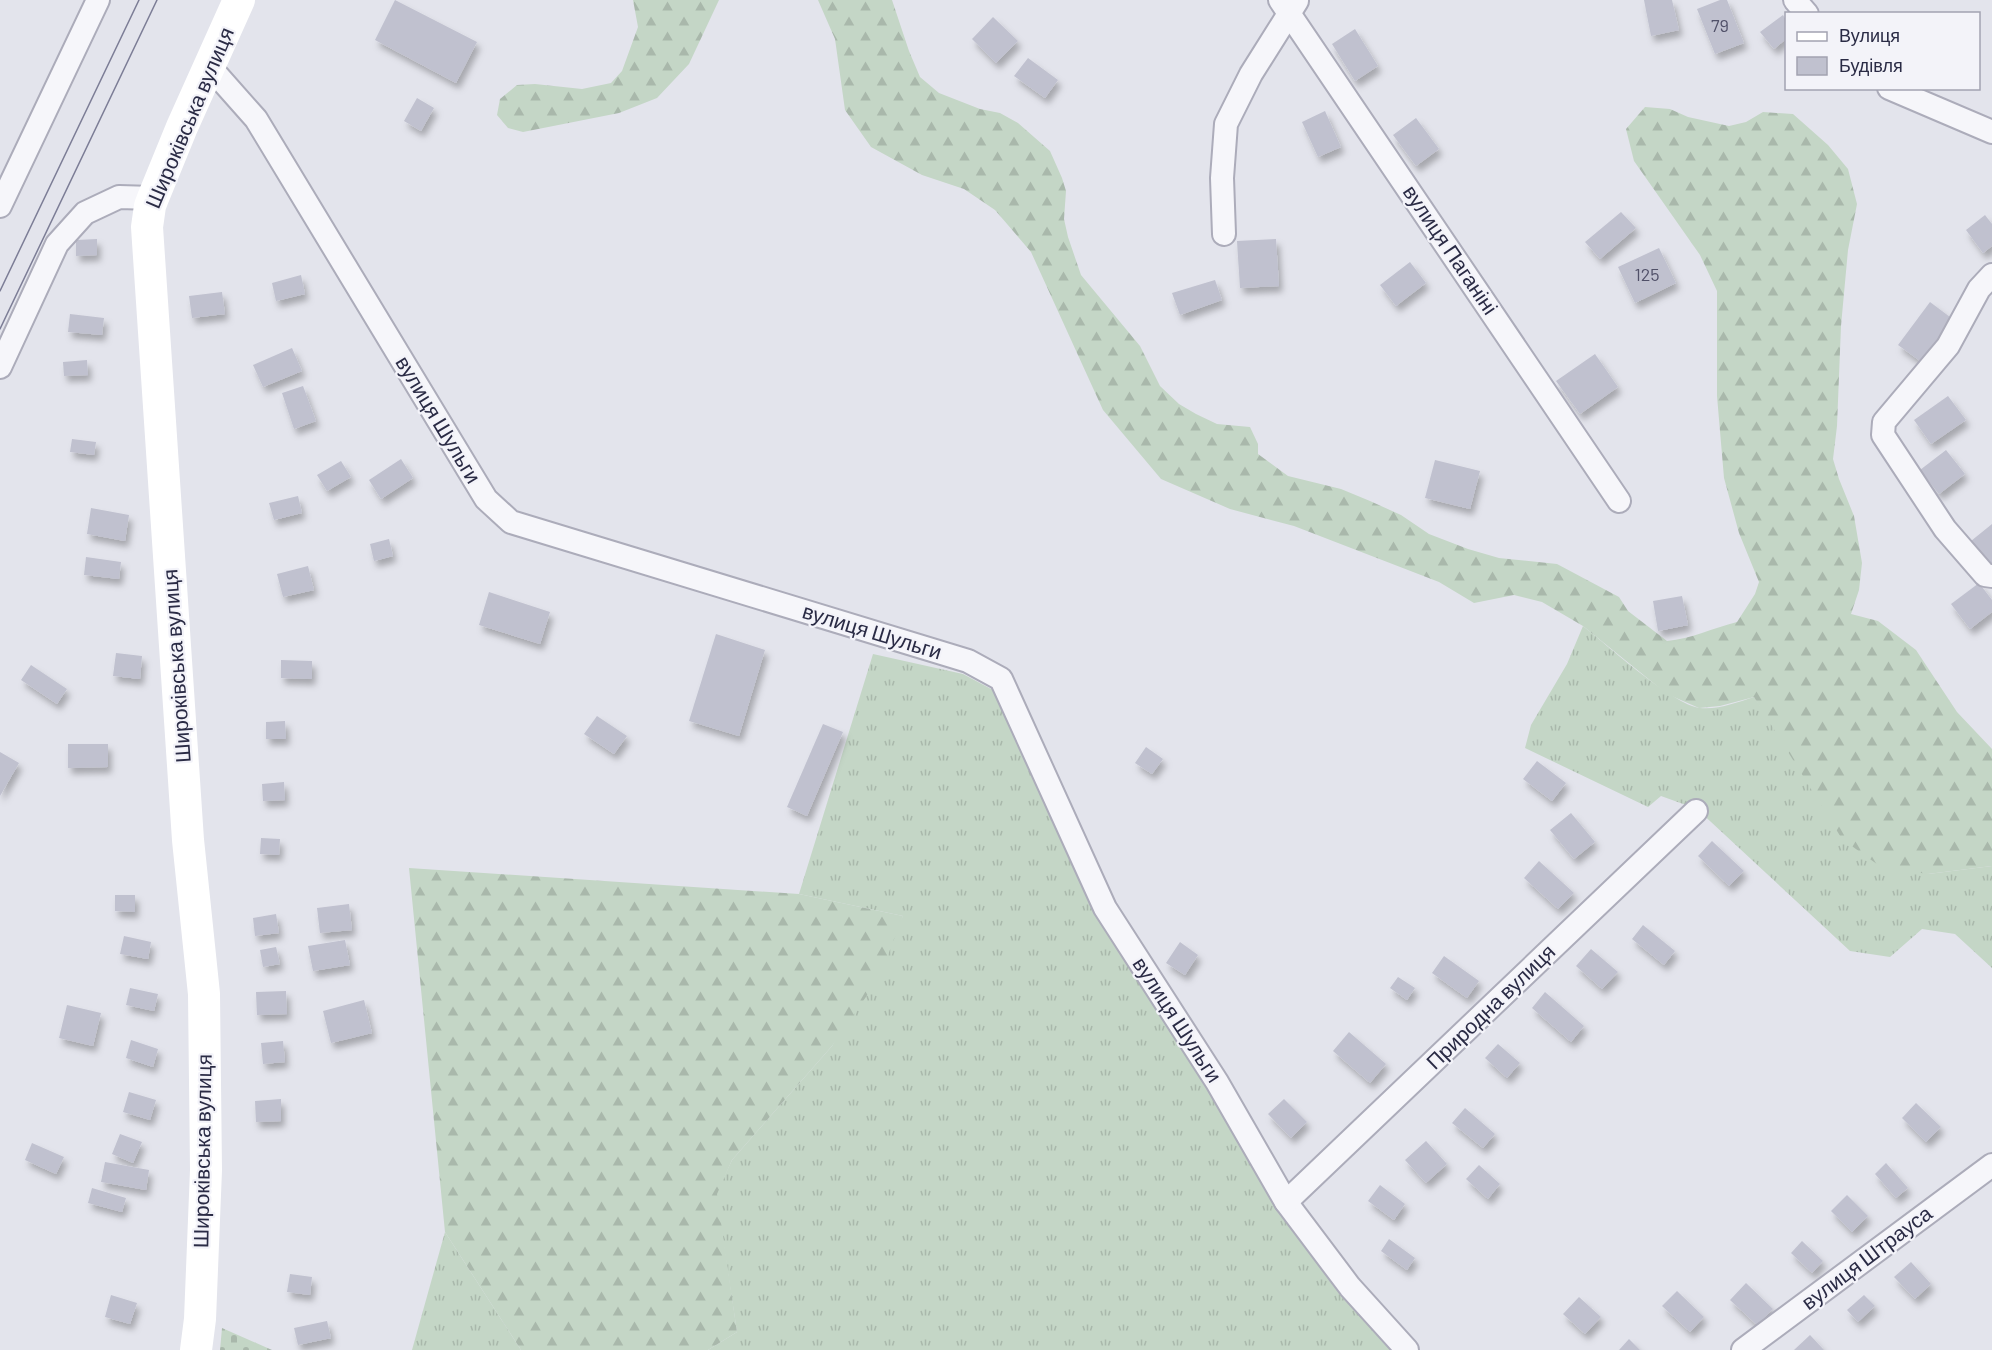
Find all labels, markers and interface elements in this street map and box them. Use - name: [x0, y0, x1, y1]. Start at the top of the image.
- legend: [1785, 12, 1980, 90]
- house number: 79: [1711, 14, 1729, 36]
- street label: Широківська вулиця: [139, 23, 238, 212]
- text: Вулиця: [1839, 24, 1900, 46]
- text: Будівля: [1839, 54, 1903, 76]
- street label: вулиця Паганіні: [1399, 180, 1504, 319]
- house number: 125: [1634, 263, 1660, 285]
- street label: вулиця Шульги: [391, 351, 487, 487]
- street label: Широківська вулиця: [156, 568, 195, 764]
- street label: вулиця Шульги: [800, 598, 945, 664]
- street label: Природна вулиця: [1420, 938, 1560, 1074]
- street label: вулиця Шульги: [1129, 952, 1228, 1086]
- street label: Широківська вулиця: [187, 1054, 216, 1248]
- street label: вулиця Штрауса: [1796, 1199, 1936, 1314]

